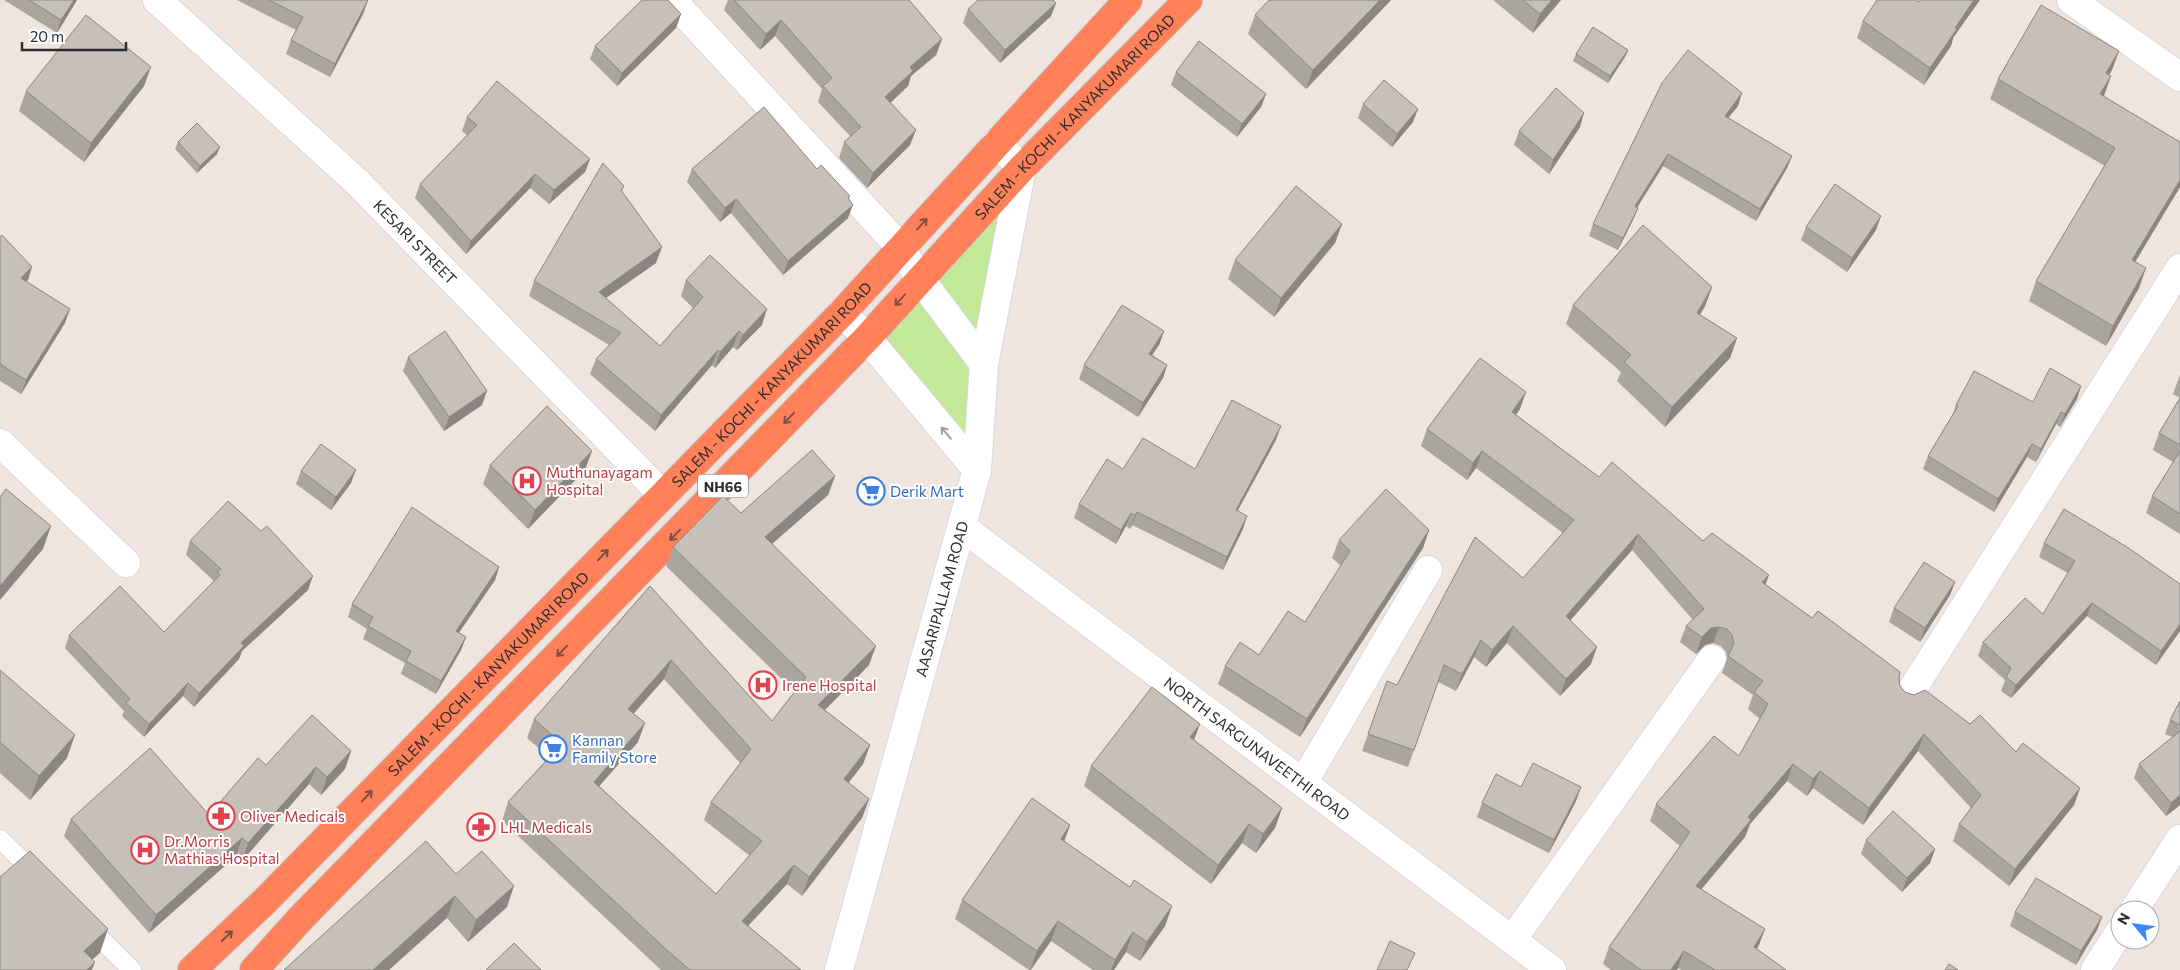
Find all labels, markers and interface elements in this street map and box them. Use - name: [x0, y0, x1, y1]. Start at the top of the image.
- street label: SALEM - KOCHI - KANYAKUMARI ROAD: [971, 10, 1178, 223]
- scale bar: [22, 20, 126, 52]
- text: 20 m: [30, 27, 64, 45]
- street label: KESARI STREET: [370, 196, 461, 288]
- one-way arrow: [916, 218, 928, 231]
- street label: SALEM - KOCHI - KANYAKUMARI ROAD: [668, 278, 875, 491]
- one-way arrow: [895, 294, 906, 307]
- one-way arrow: [783, 412, 795, 425]
- one-way arrow: [940, 427, 951, 440]
- place label: Muthunayagam Hospital: [546, 463, 653, 498]
- hospital icon: Muthunayagam Hospital: [512, 466, 542, 496]
- road number: NH66: [698, 474, 748, 498]
- supermarket icon: Derik Mart: [856, 476, 886, 506]
- place label: Derik Mart: [890, 482, 964, 500]
- street label: AASARIPALLAM ROAD: [911, 519, 972, 679]
- one-way arrow: [669, 528, 681, 541]
- one-way arrow: [597, 549, 609, 561]
- street label: SALEM - KOCHI - KANYAKUMARI ROAD: [384, 568, 592, 780]
- one-way arrow: [556, 645, 568, 657]
- hospital icon: Irene Hospital: [748, 670, 778, 700]
- street label: NORTH SARGUNAVEETHI ROAD: [1161, 673, 1354, 824]
- place label: Irene Hospital: [782, 676, 877, 694]
- place label: Kannan Family Store: [572, 731, 657, 766]
- supermarket icon: Kannan Family Store: [538, 734, 568, 764]
- one-way arrow: [361, 790, 373, 803]
- pharmacy icon: Oliver Medicals: [206, 801, 236, 831]
- place label: Oliver Medicals: [240, 807, 345, 825]
- pharmacy icon: LHL Medicals: [466, 812, 496, 842]
- place label: LHL Medicals: [500, 818, 592, 836]
- place label: Dr.Morris Mathias Hospital: [164, 832, 280, 867]
- hospital icon: Dr.Morris Mathias Hospital: [130, 835, 160, 865]
- north arrow: [2110, 900, 2160, 950]
- text: N: [2113, 910, 2133, 927]
- one-way arrow: [221, 930, 234, 942]

